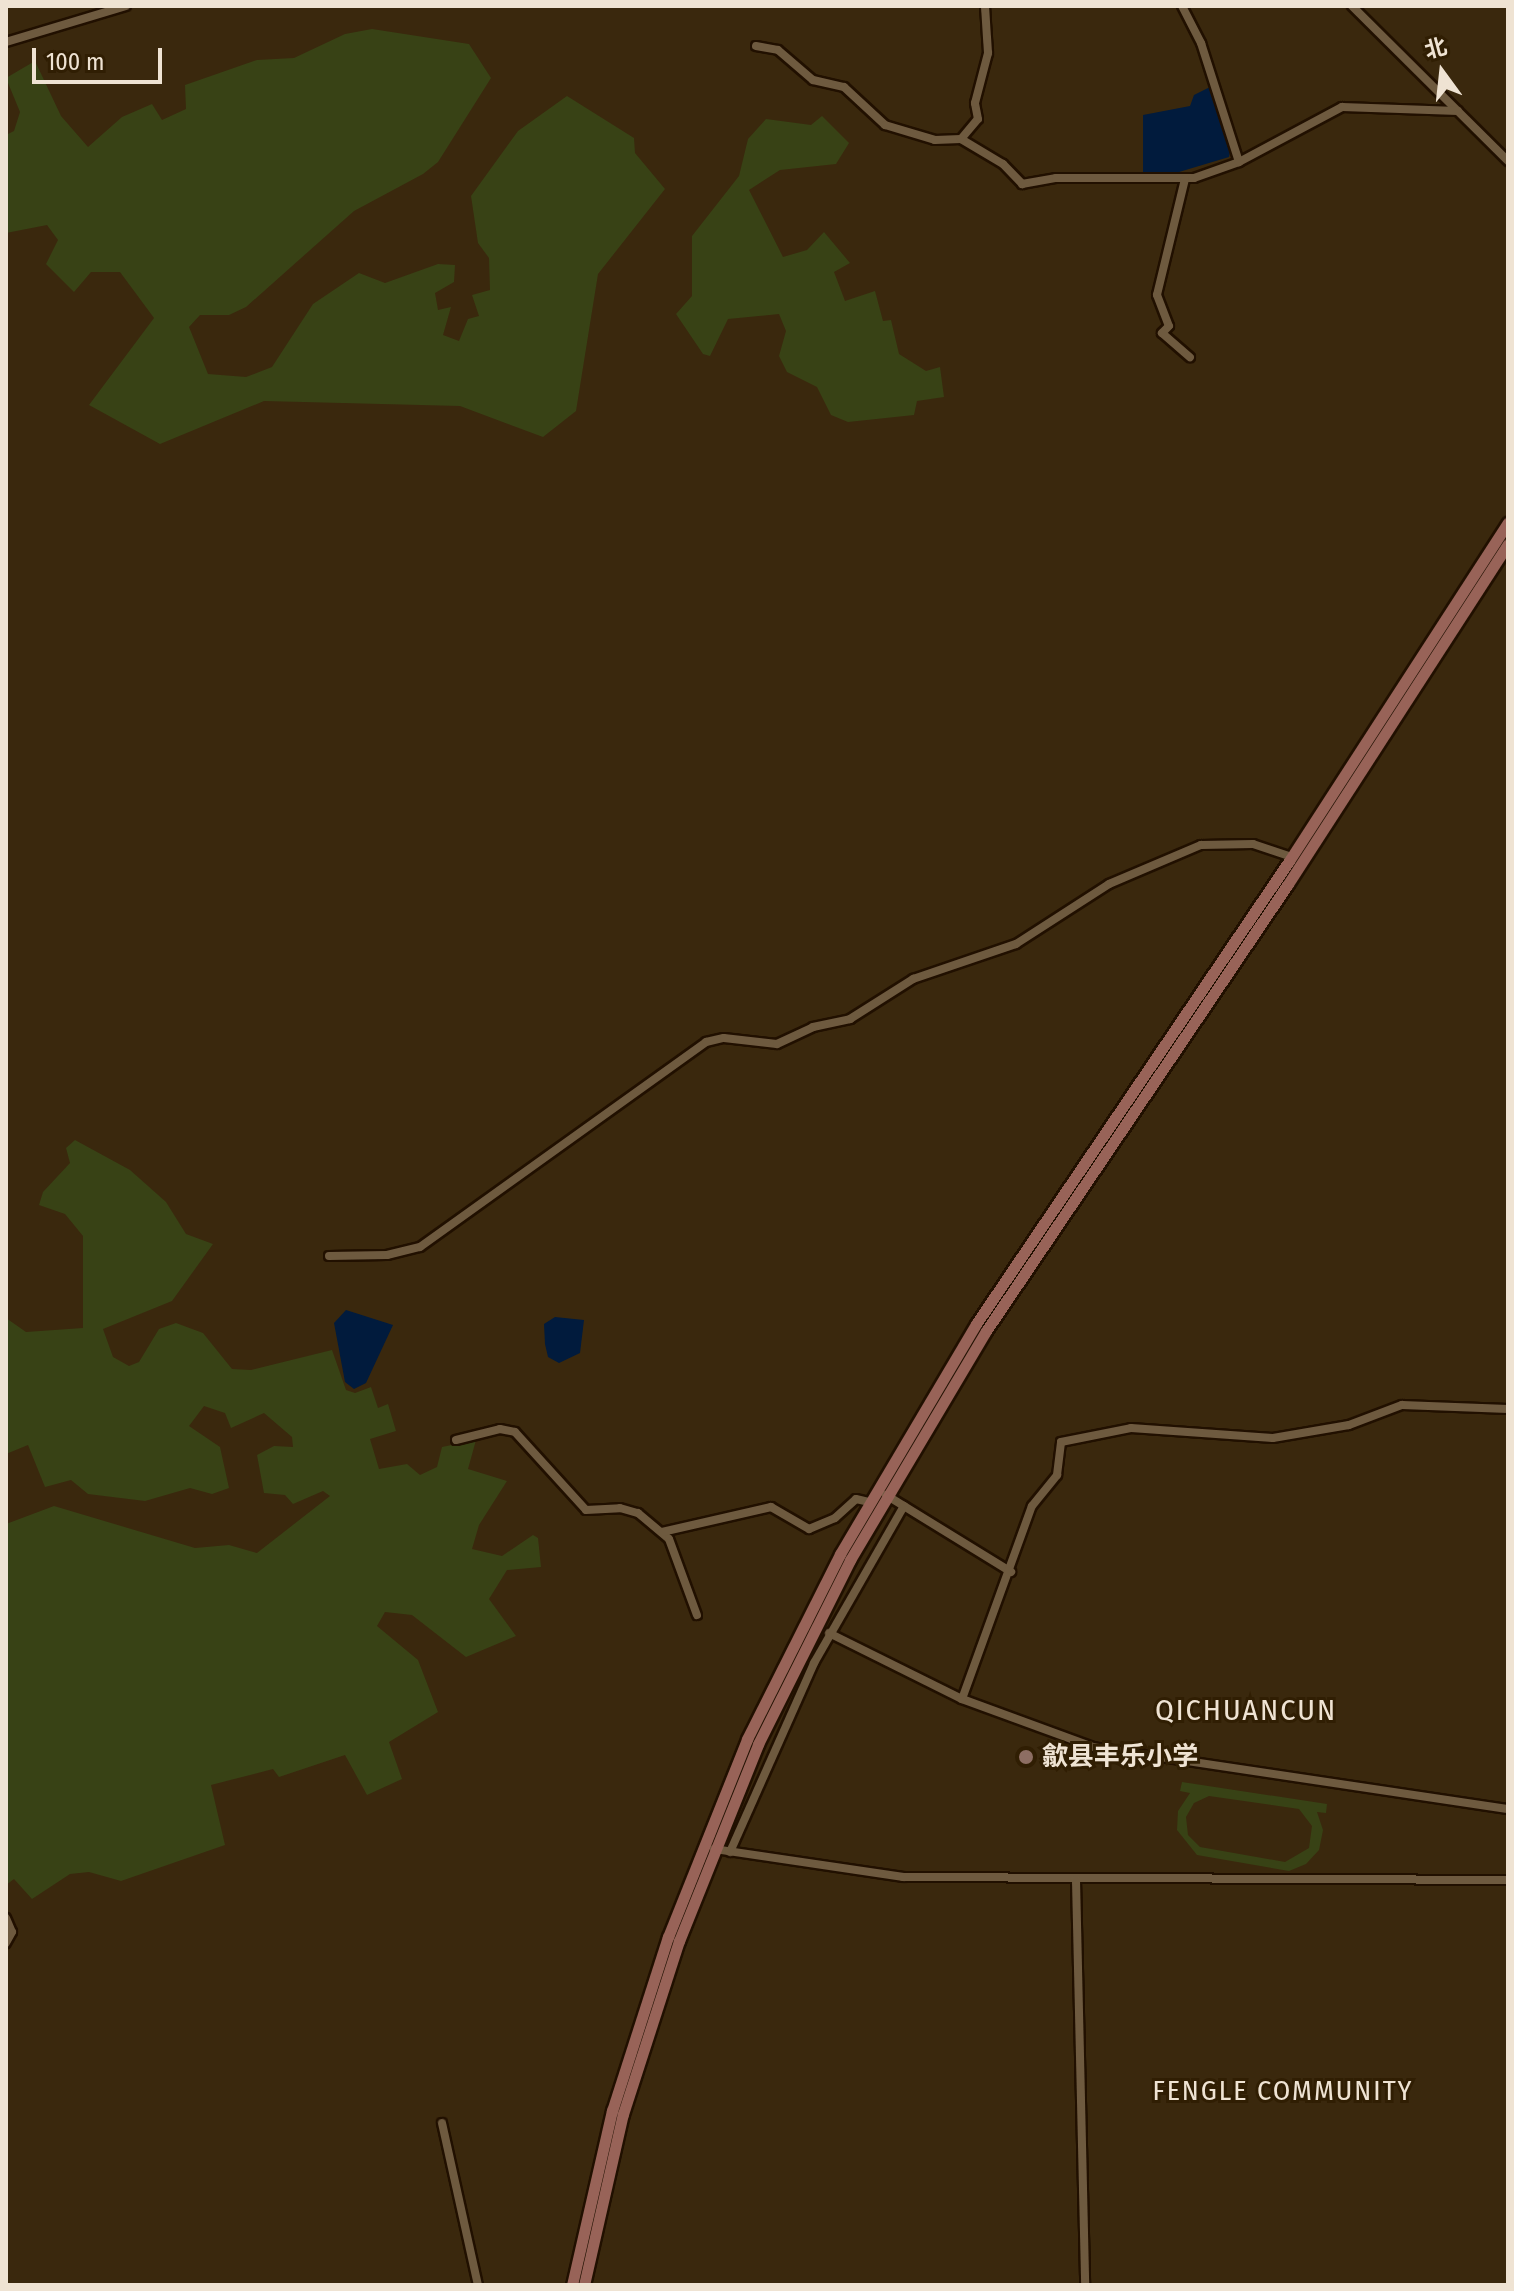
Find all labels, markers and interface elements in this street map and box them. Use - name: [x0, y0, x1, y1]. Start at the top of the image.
- scale bar: [36, 32, 166, 82]
- north arrow: [1402, 32, 1482, 112]
- text: 北: [1422, 32, 1450, 64]
- text: 100 m: [46, 48, 104, 76]
- district label: QICHUANCUN: [1155, 1692, 1337, 1728]
- place label: 歙县丰乐小学: [1042, 1741, 1198, 1773]
- marker: 歙县丰乐小学: [1017, 1748, 1035, 1766]
- district label: FENGLE COMMUNITY: [1152, 2074, 1414, 2108]

